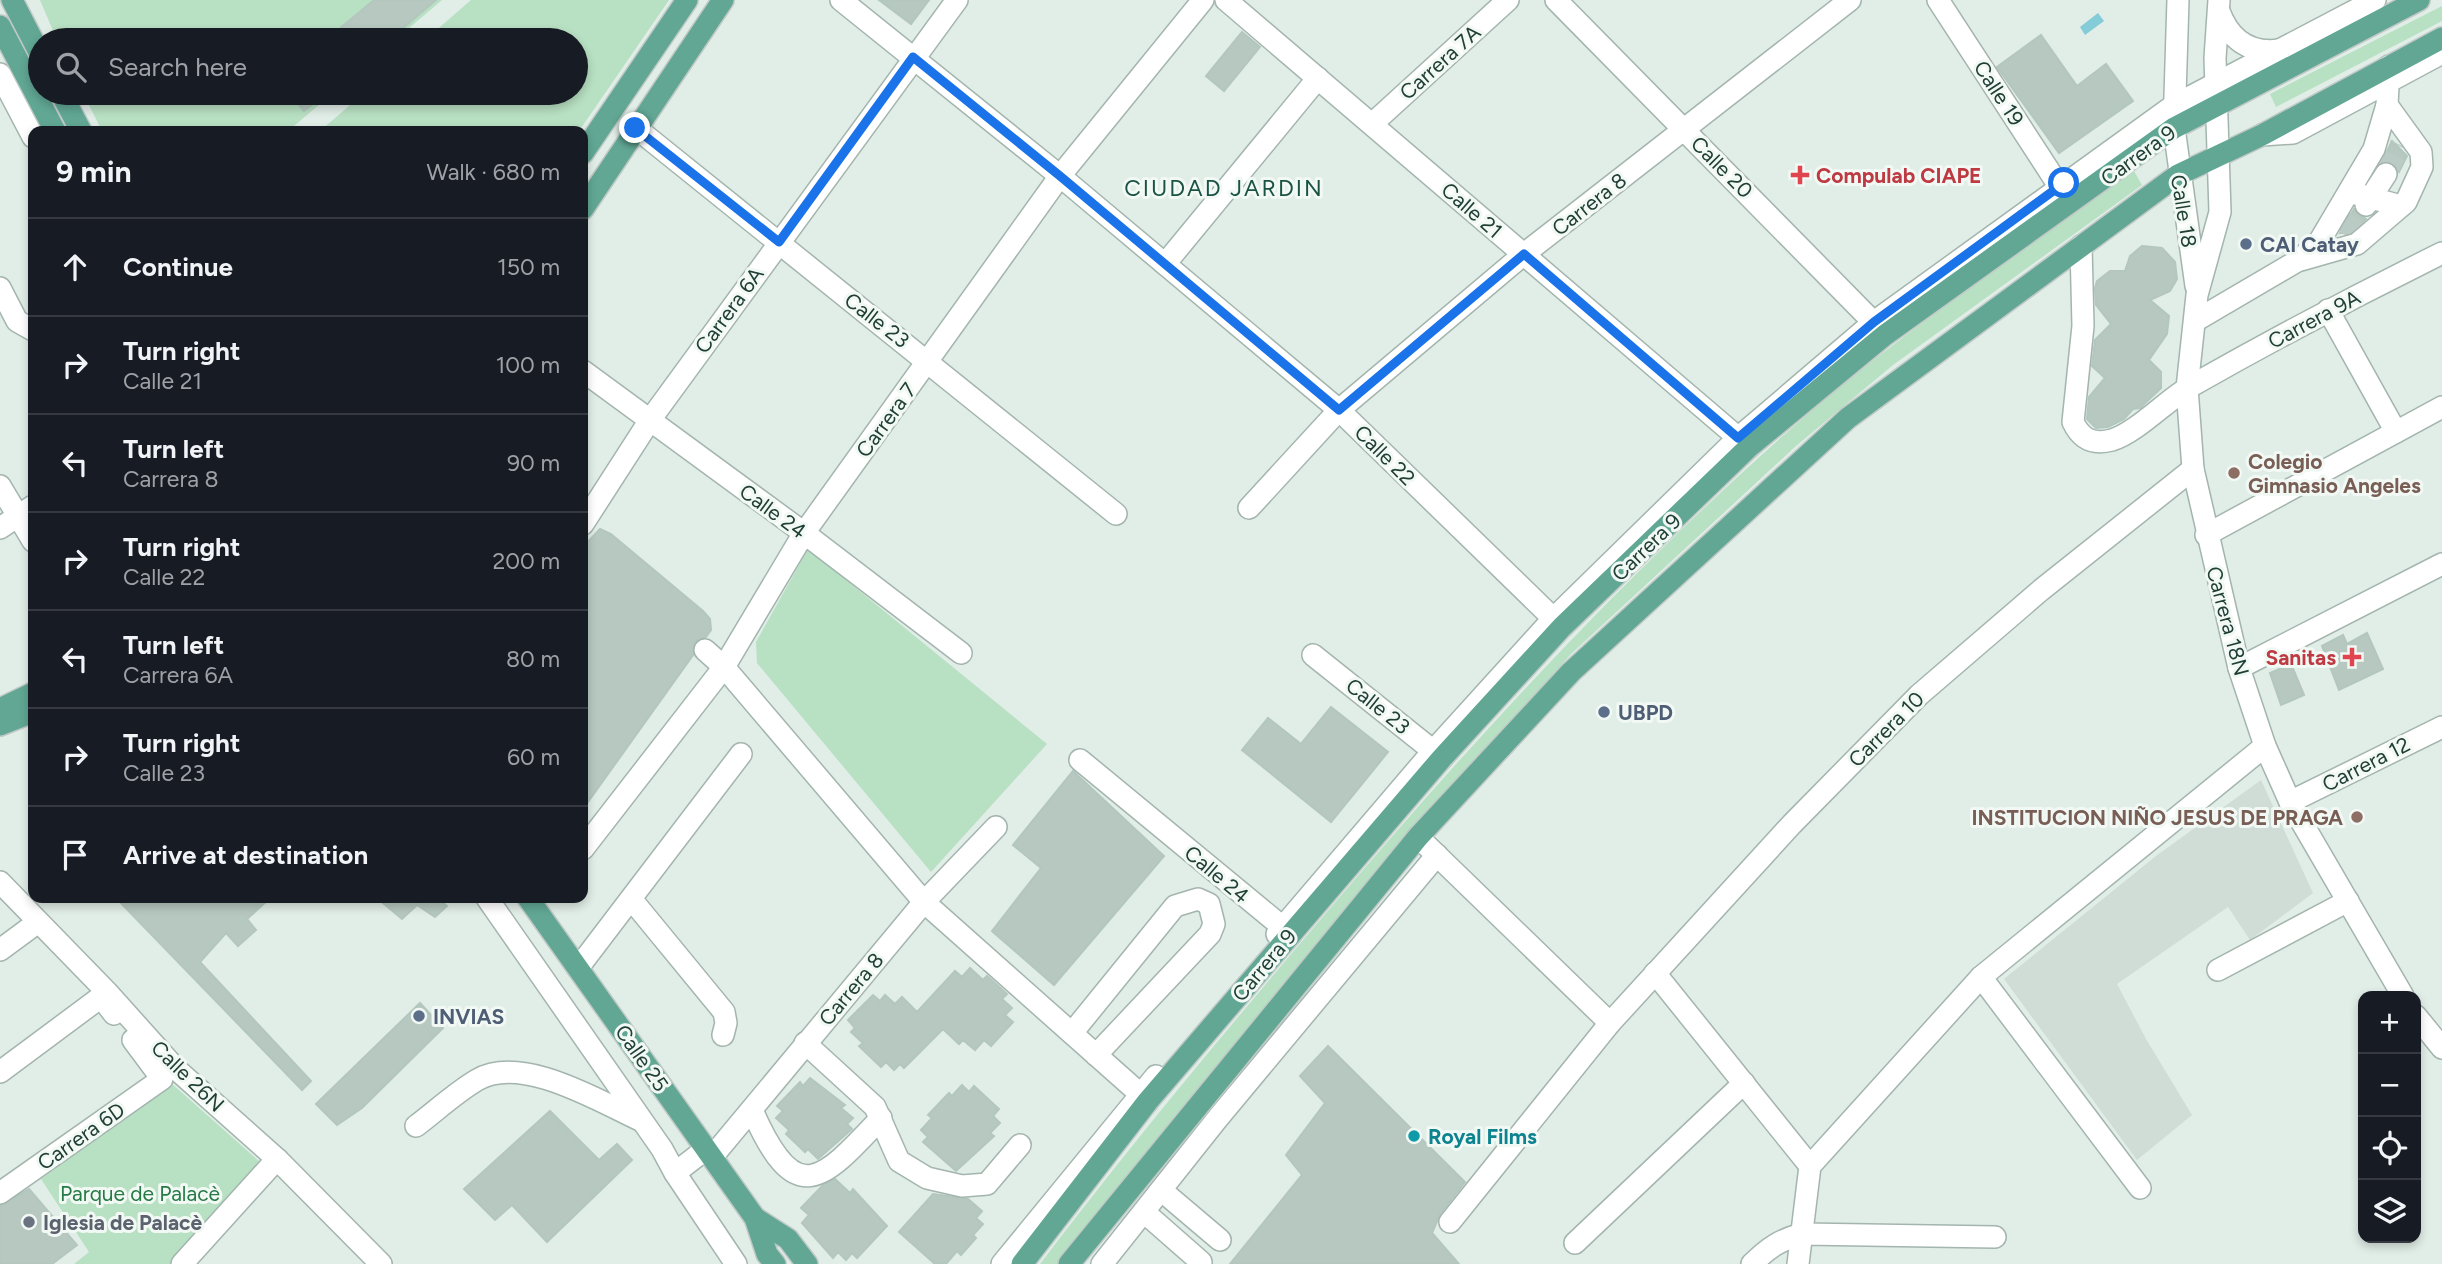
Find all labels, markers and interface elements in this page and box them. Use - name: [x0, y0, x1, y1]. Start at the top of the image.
- street label: Carrera 7A: [1394, 19, 1486, 105]
- search box: [28, 28, 588, 105]
- icon: search: [52, 48, 90, 86]
- text: Search here: [108, 51, 247, 83]
- street label: Calle 19: [1969, 56, 2029, 130]
- route end: [619, 112, 650, 143]
- street label: Carrera 9: [2096, 119, 2180, 191]
- street label: Calle 20: [1686, 131, 1758, 203]
- text: 9 min: [56, 153, 132, 190]
- text: Walk · 680 m: [427, 158, 560, 186]
- place label: Compulab CIAPE: [1816, 163, 1981, 188]
- marker: Compulab CIAPE: [1790, 165, 1810, 185]
- street label: Carrera 8: [1547, 167, 1631, 241]
- route start: [2048, 167, 2079, 198]
- street label: Calle 18: [2166, 173, 2202, 249]
- district label: CIUDAD JARDIN: [1124, 174, 1324, 202]
- street label: Calle 21: [1437, 177, 1507, 243]
- place label: CAI Catay: [2260, 232, 2360, 257]
- marker: CAI Catay: [2238, 236, 2254, 252]
- icon: ahead: [56, 248, 94, 286]
- text: Continue: [123, 251, 233, 283]
- text: 150 m: [497, 253, 560, 281]
- street label: Carrera 6A: [689, 262, 769, 358]
- street label: Carrera 9A: [2264, 284, 2364, 354]
- street label: Calle 23: [840, 287, 914, 353]
- text: Turn right: [123, 335, 240, 367]
- icon: right: [56, 346, 94, 384]
- text: 100 m: [496, 351, 560, 379]
- text: Calle 21: [123, 367, 202, 395]
- street label: Carrera 7: [851, 378, 921, 462]
- street label: Calle 22: [1350, 420, 1420, 490]
- text: Turn left: [123, 433, 224, 465]
- icon: left: [56, 444, 94, 482]
- text: 90 m: [507, 449, 560, 477]
- place label: Colegio Gimnasio Angeles: [2248, 449, 2421, 498]
- text: Carrera 8: [123, 465, 219, 493]
- marker: Colegio Gimnasio Angeles: [2226, 465, 2242, 481]
- street label: Calle 24: [735, 478, 811, 544]
- street label: Carrera 9: [1606, 508, 1686, 586]
- text: Turn right: [123, 531, 240, 563]
- icon: right: [56, 542, 94, 580]
- text: 200 m: [492, 547, 560, 575]
- text: Calle 22: [123, 563, 205, 591]
- street label: Carrera 18N: [2201, 564, 2255, 678]
- text: Turn left: [123, 629, 224, 661]
- icon: left: [56, 640, 94, 678]
- text: 80 m: [506, 645, 560, 673]
- place label: Sanitas: [2265, 645, 2336, 670]
- marker: Sanitas: [2342, 647, 2362, 667]
- text: Carrera 6A: [123, 661, 233, 689]
- street label: Calle 23: [1341, 673, 1415, 739]
- street label: Carrera 10: [1843, 686, 1929, 772]
- place label: UBPD: [1618, 700, 1673, 725]
- marker: UBPD: [1596, 704, 1612, 720]
- text: Turn right: [123, 727, 240, 759]
- street label: Carrera 12: [2318, 731, 2414, 797]
- icon: right: [56, 738, 94, 776]
- text: 60 m: [507, 743, 560, 771]
- text: Calle 23: [123, 759, 205, 787]
- place label: INSTITUCION NIÑO JESUS DE PRAGA: [1972, 805, 2343, 830]
- marker: INSTITUCION NIÑO JESUS DE PRAGA: [2349, 809, 2365, 825]
- icon: arrive: [56, 836, 94, 874]
- text: Arrive at destination: [123, 839, 368, 871]
- street label: Calle 24: [1180, 840, 1254, 908]
- street label: Carrera 9: [1227, 924, 1301, 1006]
- street label: Carrera 8: [813, 947, 889, 1031]
- map controls: [2358, 991, 2421, 1243]
- button: +: [2358, 991, 2421, 1054]
- place label: INVIAS: [433, 1004, 504, 1029]
- marker: INVIAS: [411, 1008, 427, 1024]
- street label: Calle 25: [610, 1020, 674, 1096]
- street label: Calle 26N: [146, 1035, 230, 1117]
- button: −: [2358, 1054, 2421, 1117]
- street label: Carrera 6D: [33, 1097, 129, 1175]
- button: locate: [2358, 1117, 2421, 1180]
- place label: Royal Films: [1428, 1124, 1537, 1149]
- marker: Royal Films: [1406, 1128, 1422, 1144]
- button: layers: [2358, 1180, 2421, 1243]
- park label: Parque de Palacè: [60, 1181, 220, 1206]
- place label: Iglesia de Palacè: [43, 1210, 203, 1235]
- marker: Iglesia de Palacè: [21, 1214, 37, 1230]

